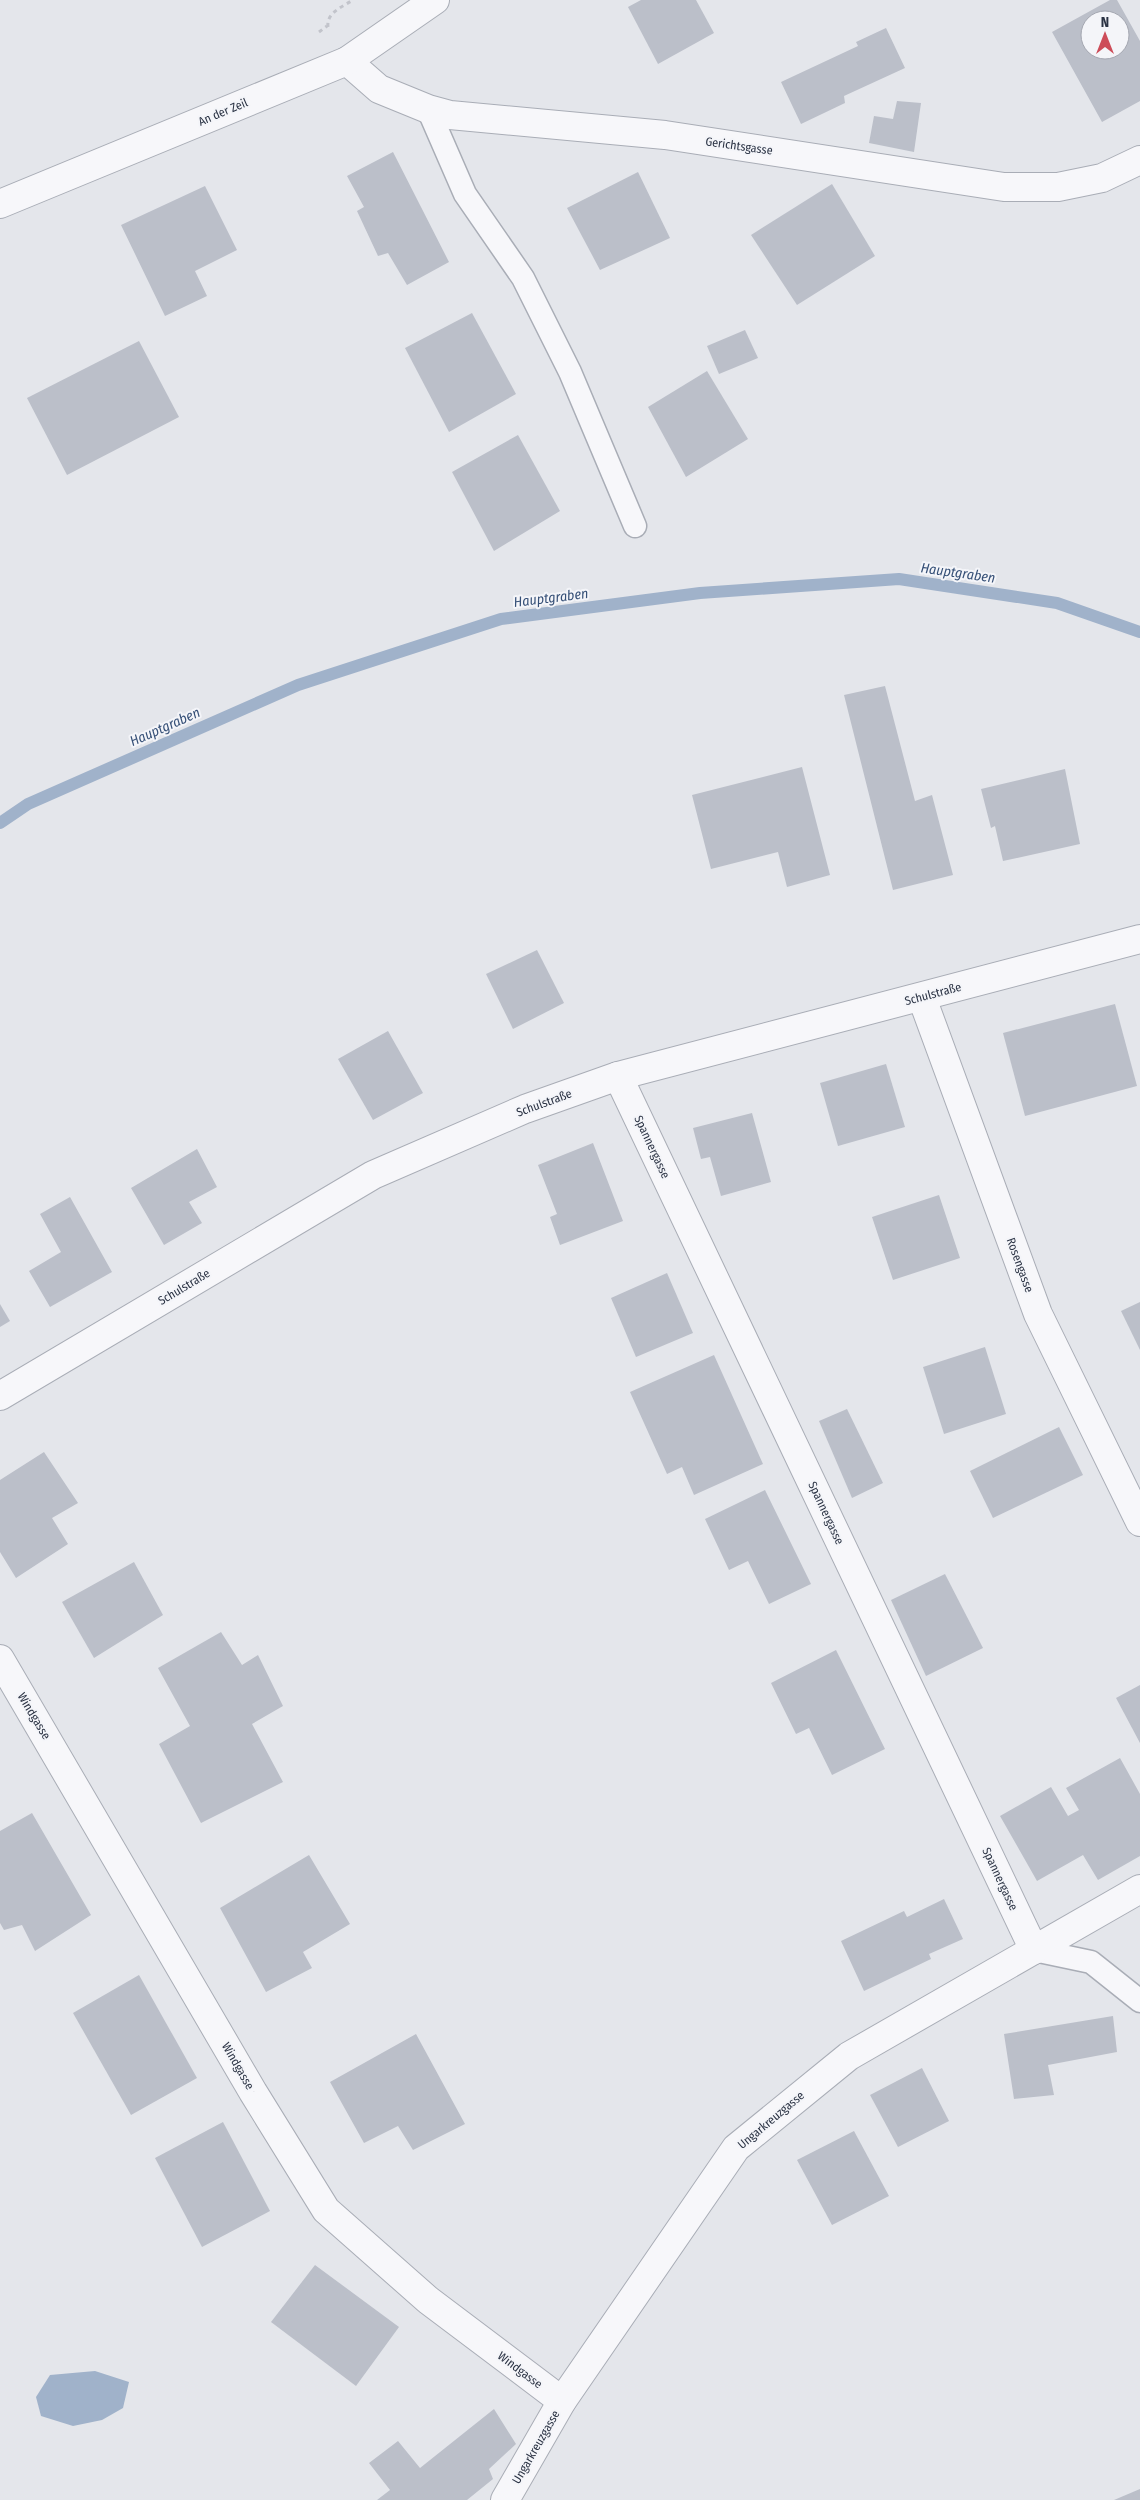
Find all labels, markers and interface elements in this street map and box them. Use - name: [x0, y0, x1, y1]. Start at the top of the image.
- north arrow: [1080, 10, 1130, 60]
- text: N: [1101, 14, 1109, 31]
- street label: An der Zeil: [196, 95, 250, 129]
- street label: Gerichtsgasse: [704, 134, 774, 158]
- water label: Hauptgraben: [920, 559, 996, 587]
- water label: Hauptgraben: [513, 585, 589, 611]
- water label: Hauptgraben: [127, 704, 203, 750]
- street label: Schulstraße: [903, 980, 963, 1008]
- street label: Schulstraße: [514, 1086, 574, 1119]
- street label: Spannergasse: [631, 1113, 673, 1181]
- street label: Rosengasse: [1004, 1236, 1036, 1294]
- street label: Schulstraße: [156, 1266, 213, 1308]
- street label: Spannergasse: [805, 1479, 847, 1547]
- street label: Windgasse: [15, 1690, 53, 1742]
- street label: Spannergasse: [979, 1845, 1021, 1913]
- street label: Windgasse: [219, 2040, 257, 2092]
- street label: Ungarkreuzgasse: [735, 2088, 807, 2152]
- street label: Windgasse: [495, 2349, 545, 2391]
- street label: Ungarkreuzgasse: [509, 2408, 563, 2486]

